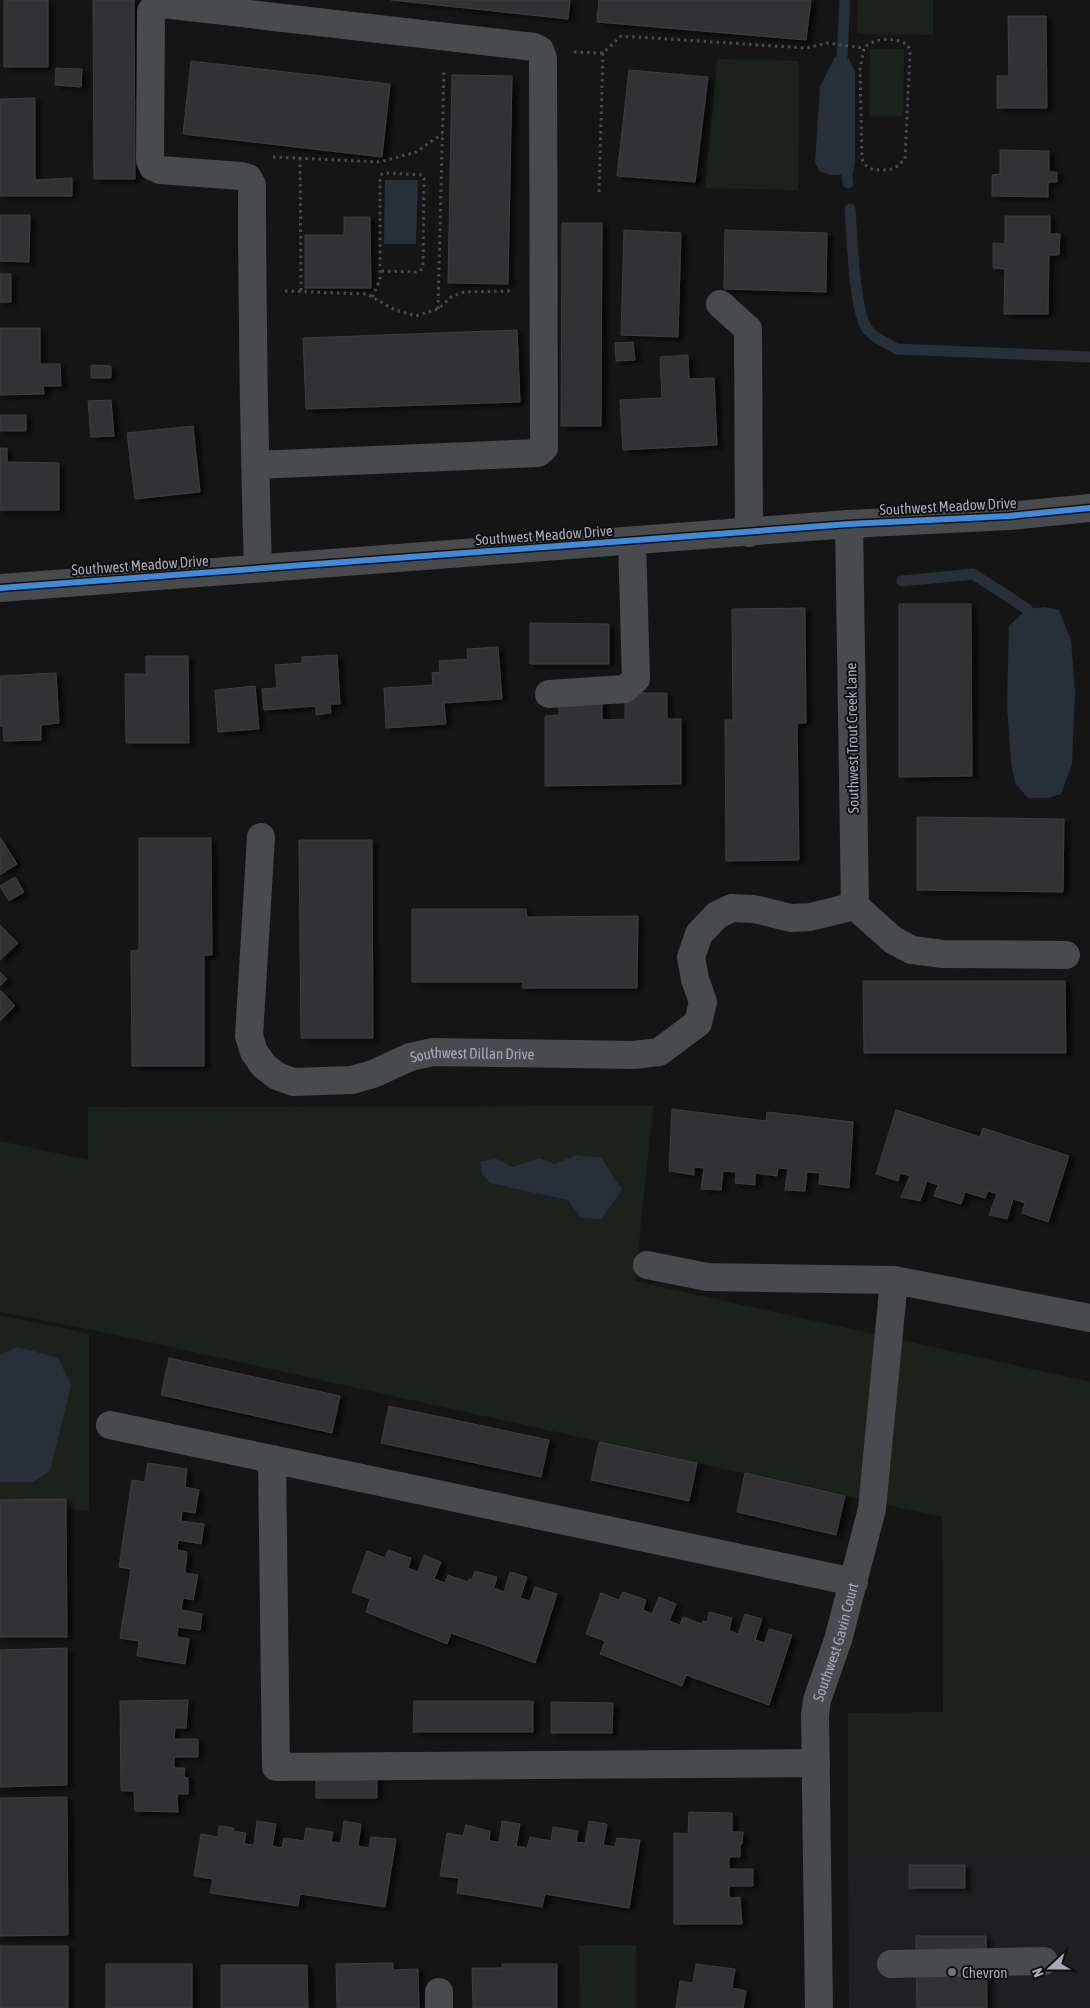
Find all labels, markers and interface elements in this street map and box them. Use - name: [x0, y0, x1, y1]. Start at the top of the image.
- street label: Southwest Meadow Drive: [879, 494, 1017, 518]
- street label: Southwest Meadow Drive: [475, 522, 613, 548]
- street label: Southwest Meadow Drive: [71, 552, 209, 578]
- street label: Southwest Trout Creek Lane: [842, 662, 862, 813]
- street label: Southwest Dillan Drive: [408, 1043, 535, 1065]
- street label: Southwest Gavin Court: [809, 1581, 861, 1704]
- north arrow: [1025, 1943, 1075, 1993]
- place label: Chevron: [962, 1964, 1008, 1981]
- marker: Chevron: [946, 1966, 958, 1978]
- text: N: [1029, 1966, 1047, 1979]

